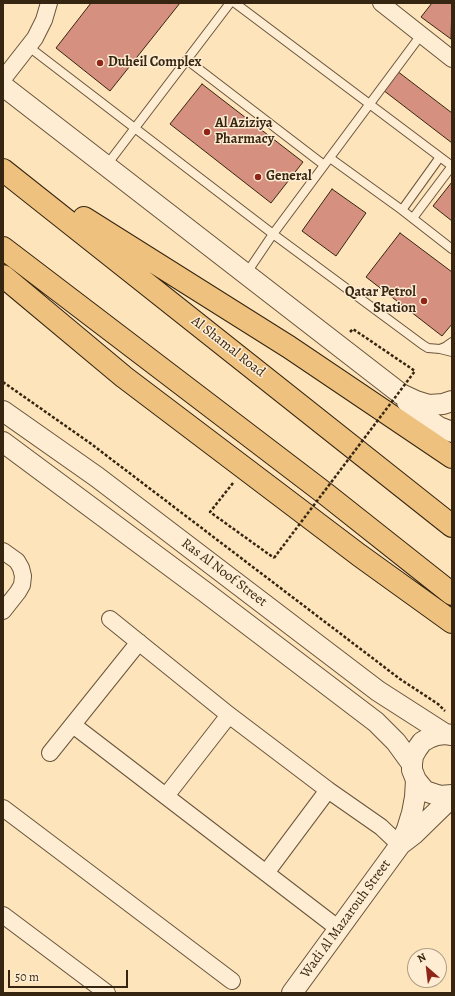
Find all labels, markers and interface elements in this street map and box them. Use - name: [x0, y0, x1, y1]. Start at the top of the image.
- place label: Duheil Complex: [108, 55, 201, 71]
- marker: Duheil Complex: [95, 58, 105, 68]
- place label: Al Aziziya Pharmacy: [215, 116, 274, 148]
- marker: Al Aziziya Pharmacy: [202, 127, 212, 137]
- place label: General: [266, 169, 312, 185]
- marker: General: [253, 172, 263, 182]
- place label: Qatar Petrol Station: [345, 285, 416, 318]
- marker: Qatar Petrol Station: [419, 296, 429, 306]
- street label: Al Shamal Road: [188, 313, 268, 381]
- street label: Ras Al Noof Street: [178, 535, 270, 611]
- street label: Wadi Al Mazarouh Street: [297, 856, 395, 982]
- north arrow: [407, 948, 447, 988]
- text: N: [415, 949, 429, 966]
- scale bar: [10, 962, 130, 988]
- text: 50 m: [15, 969, 39, 985]

